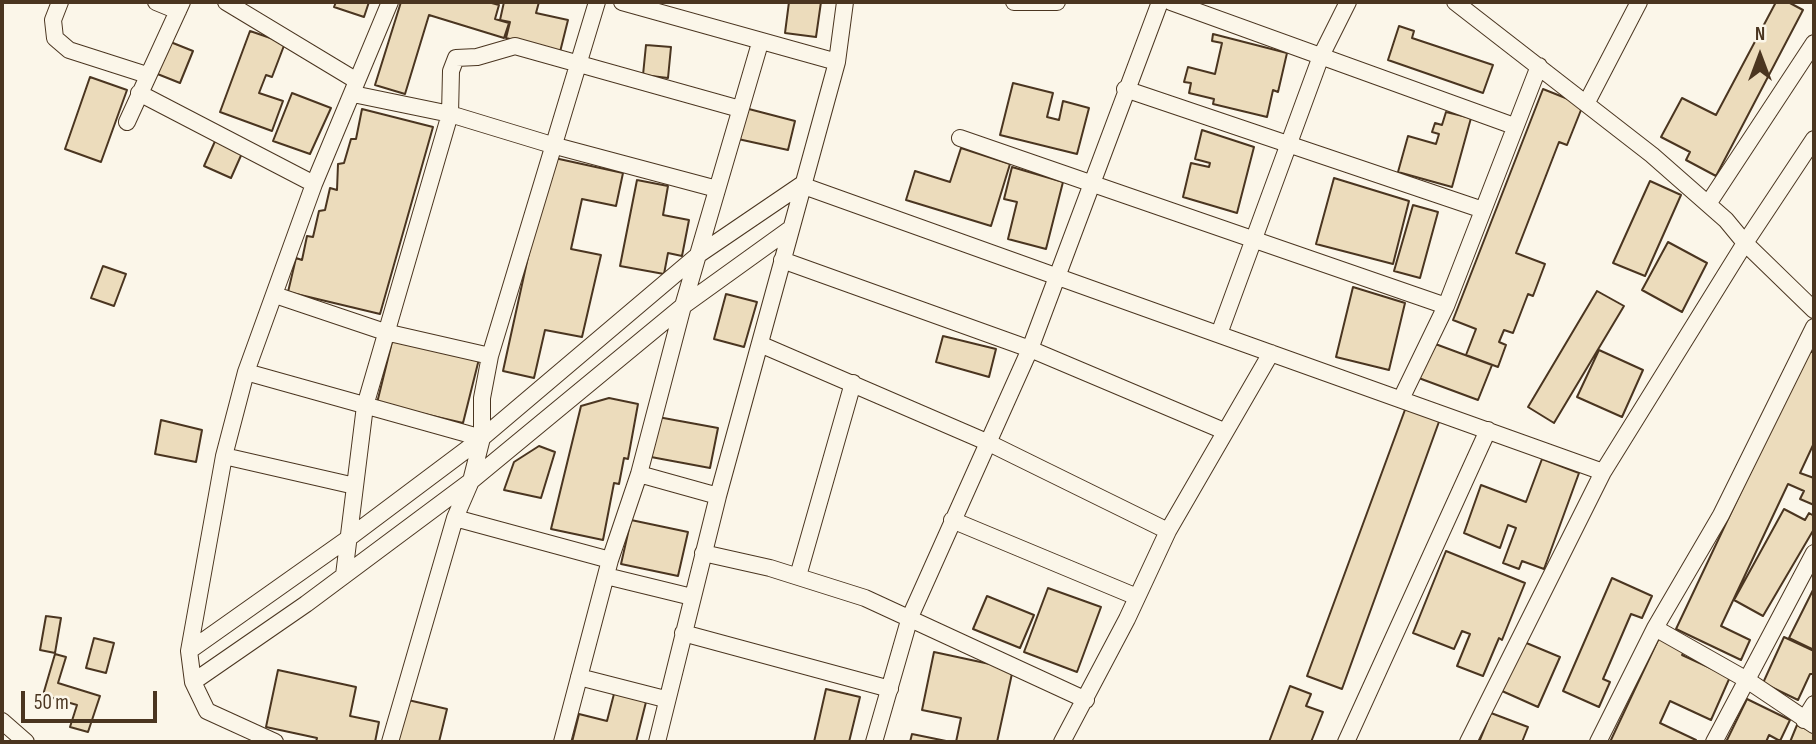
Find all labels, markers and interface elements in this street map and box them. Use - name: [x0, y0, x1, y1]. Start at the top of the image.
- north arrow: [1725, 21, 1795, 91]
- text: N: [1755, 23, 1765, 46]
- scale bar: [24, 678, 161, 722]
- text: 50 m: [34, 690, 69, 715]

